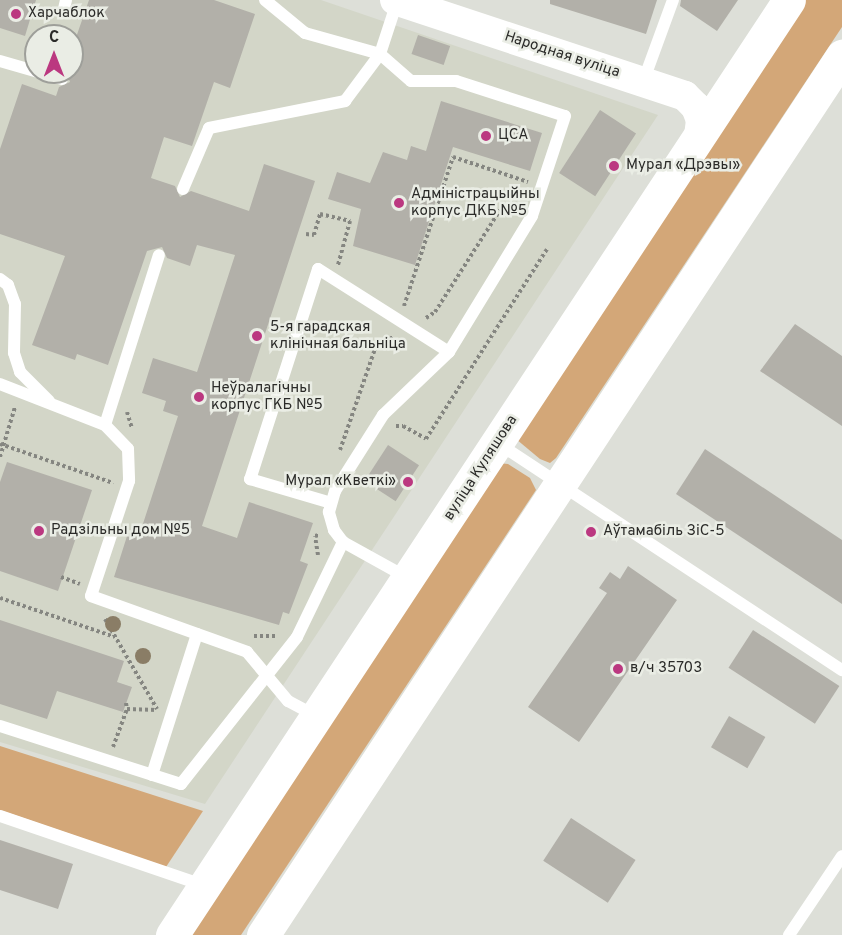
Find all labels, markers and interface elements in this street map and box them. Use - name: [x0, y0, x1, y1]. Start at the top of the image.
- place label: Харчаблок: [28, 5, 105, 23]
- marker: Харчаблок: [9, 7, 23, 21]
- north arrow: [24, 24, 84, 84]
- text: С: [49, 28, 59, 48]
- street label: Народная вуліца: [502, 28, 622, 82]
- place label: ЦСА: [498, 127, 528, 145]
- marker: ЦСА: [479, 129, 493, 143]
- place label: Мурал «Дрэвы»: [626, 157, 740, 175]
- marker: Мурал «Дрэвы»: [607, 159, 621, 173]
- place label: Адміністрацыйны корпус ДКБ №5: [411, 185, 540, 220]
- marker: Адміністрацыйны корпус ДКБ №5: [392, 196, 406, 210]
- place label: 5-я гарадская клінічная бальніца: [270, 318, 406, 353]
- marker: 5-я гарадская клінічная бальніца: [248, 327, 266, 345]
- place label: Неўралагічны корпус ГКБ №5: [211, 379, 323, 414]
- marker: Неўралагічны корпус ГКБ №5: [192, 390, 206, 404]
- street label: вуліца Куляшова: [440, 412, 522, 524]
- place label: Мурал «Кветкі»: [285, 473, 396, 491]
- marker: Мурал «Кветкі»: [401, 475, 415, 489]
- place label: Радзільны дом №5: [51, 522, 190, 540]
- place label: Аўтамабіль ЗіС-5: [603, 523, 724, 541]
- marker: Радзільны дом №5: [32, 524, 46, 538]
- marker: Аўтамабіль ЗіС-5: [584, 525, 598, 539]
- place label: в/ч 35703: [630, 660, 702, 678]
- marker: в/ч 35703: [611, 662, 625, 676]

